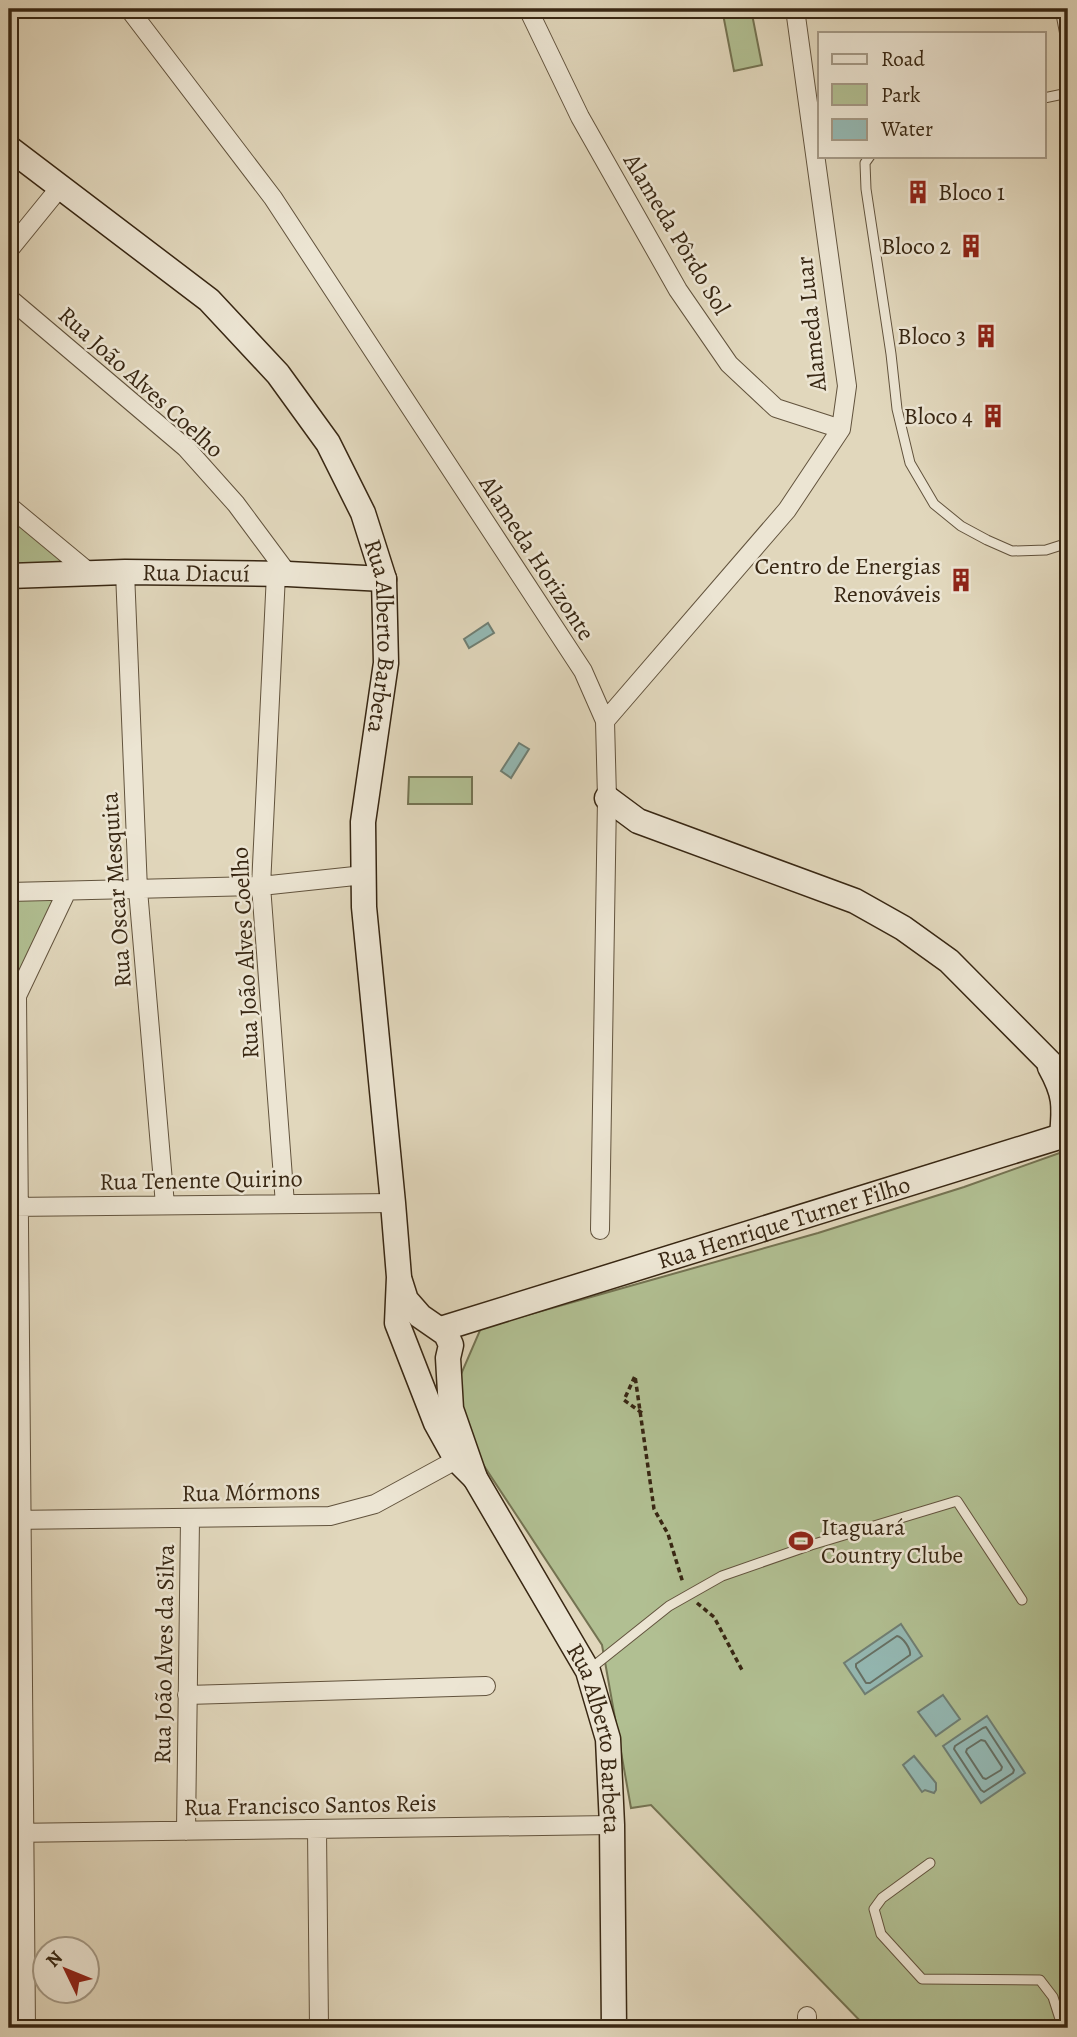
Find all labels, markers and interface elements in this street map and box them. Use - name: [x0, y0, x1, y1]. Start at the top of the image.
- legend: [818, 32, 1046, 158]
- text: Road: [881, 45, 925, 73]
- text: Park: [881, 81, 921, 109]
- text: Water: [880, 115, 933, 143]
- street label: Alameda Pôrdo Sol: [616, 147, 738, 321]
- place label: Bloco 1: [938, 176, 1005, 208]
- building icon: Bloco 1: [904, 178, 932, 206]
- place label: Bloco 2: [881, 230, 951, 262]
- building icon: Bloco 2: [957, 232, 985, 260]
- street label: Alameda Luar: [788, 255, 834, 394]
- street label: Rua João Alves Coelho: [51, 299, 231, 465]
- place label: Bloco 3: [897, 320, 966, 352]
- building icon: Bloco 3: [972, 322, 1000, 350]
- place label: Bloco 4: [903, 400, 973, 432]
- building icon: Bloco 4: [979, 402, 1007, 430]
- street label: Alameda Horizonte: [471, 469, 602, 647]
- street label: Rua Alberto Barbeta: [356, 535, 403, 736]
- place label: Centro de Energias Renováveis: [754, 550, 941, 610]
- street label: Rua Diacuí: [142, 556, 250, 590]
- building icon: Centro de Energias Renováveis: [947, 566, 975, 594]
- street label: Rua Oscar Mesquita: [93, 790, 139, 989]
- street label: Rua João Alves Coelho: [223, 846, 267, 1060]
- street label: Rua Tenente Quirino: [99, 1162, 303, 1198]
- street label: Rua Henrique Turner Filho: [653, 1168, 914, 1277]
- street label: Rua Mórmons: [181, 1475, 321, 1509]
- place label: Itaguará Country Clube: [821, 1511, 963, 1571]
- sports icon: Itaguará Country Clube: [787, 1527, 815, 1555]
- street label: Rua João Alves da Silva: [146, 1543, 182, 1764]
- street label: Rua Alberto Barbeta: [559, 1637, 628, 1835]
- street label: Rua Francisco Santos Reis: [183, 1787, 437, 1823]
- north arrow: [32, 1936, 102, 2006]
- text: N: [40, 1945, 69, 1973]

